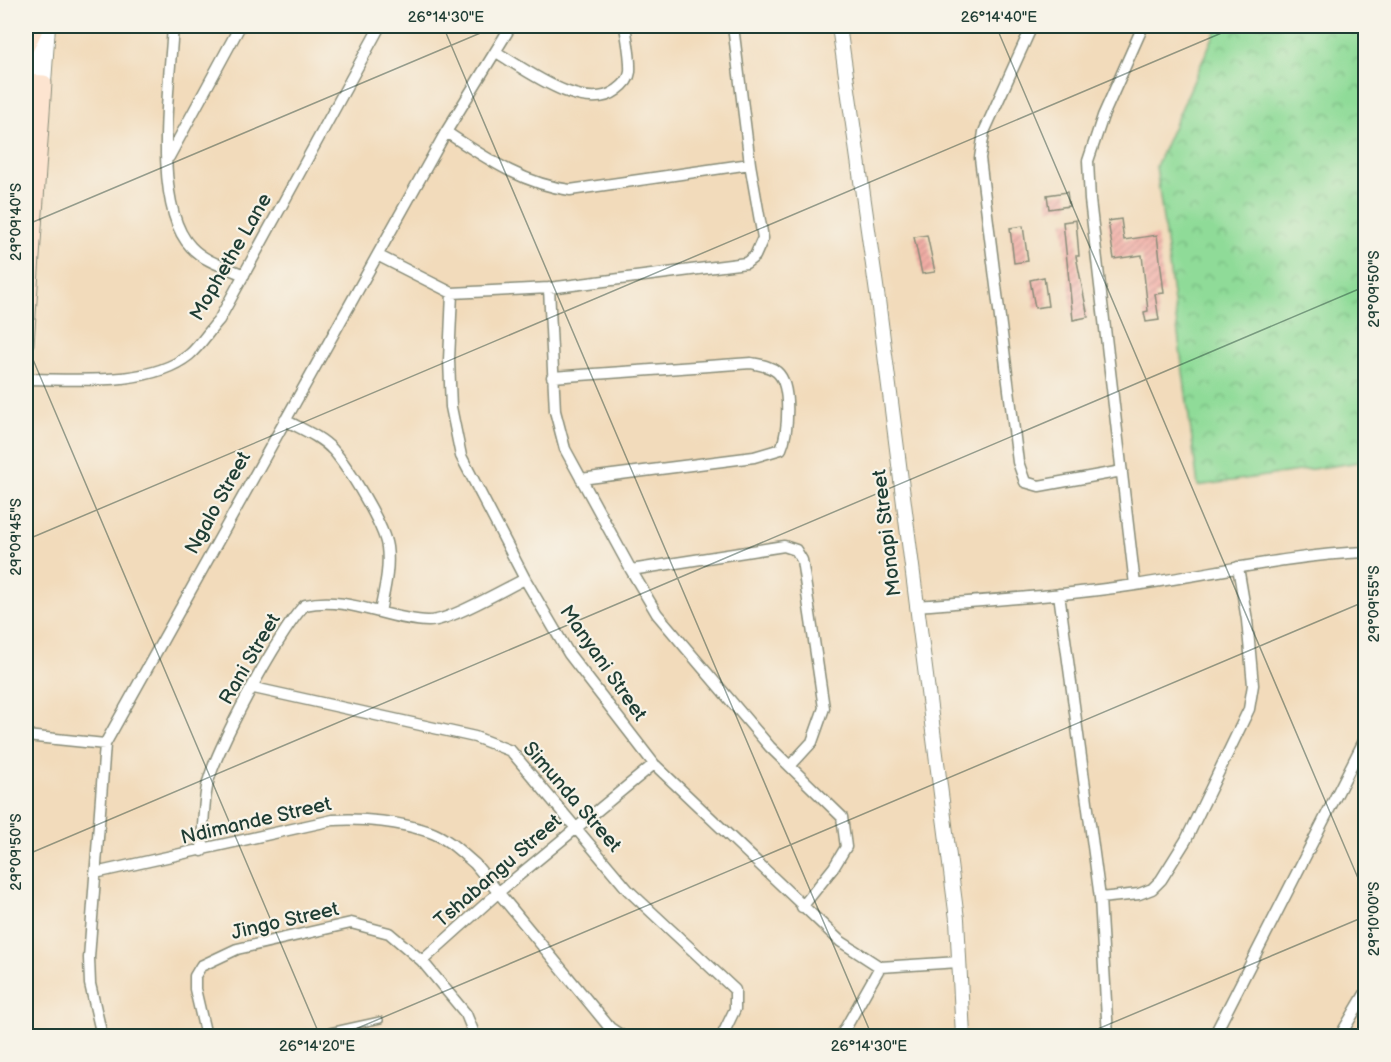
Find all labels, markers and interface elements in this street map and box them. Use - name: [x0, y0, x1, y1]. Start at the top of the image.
- text: 26°14'30"E: [408, 8, 484, 27]
- text: 26°14'40"E: [961, 8, 1037, 27]
- text: 29°09'40"S: [7, 183, 26, 261]
- street label: Mophethe Lane: [185, 189, 277, 325]
- text: 29°09'50"S: [1365, 250, 1384, 328]
- street label: Ngalo Street: [180, 448, 256, 558]
- street label: Monapi Street: [867, 468, 907, 598]
- text: 29°09'45"S: [7, 498, 26, 576]
- text: 29°09'55"S: [1365, 565, 1384, 643]
- street label: Manyani Street: [554, 601, 652, 725]
- street label: Rani Street: [214, 609, 286, 709]
- street label: Simunda Street: [518, 737, 626, 857]
- street label: Ndimande Street: [178, 792, 334, 850]
- street label: Tshabangu Street: [429, 809, 567, 933]
- text: 29°09'50"S: [7, 813, 26, 891]
- text: 29°10'00"S: [1365, 882, 1384, 956]
- street label: Jingo Street: [229, 897, 341, 945]
- text: 26°14'20"E: [279, 1037, 355, 1056]
- text: 26°14'30"E: [831, 1037, 907, 1056]

